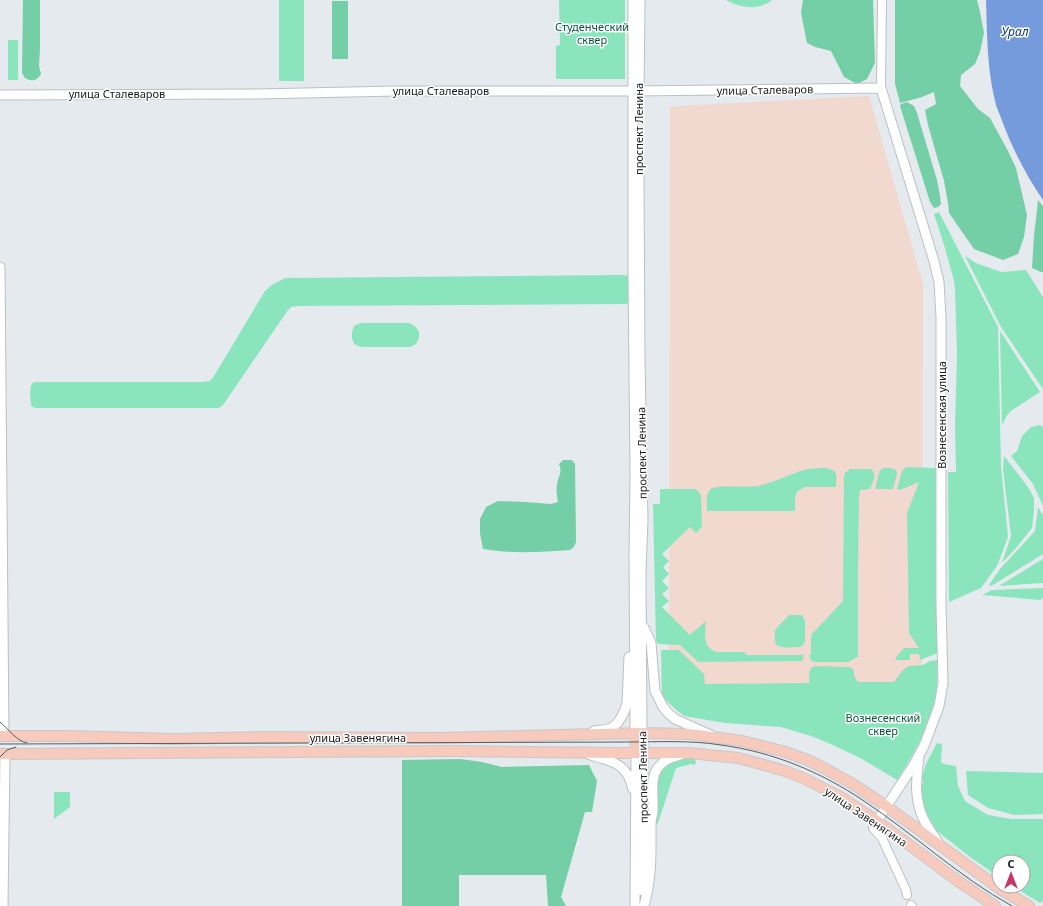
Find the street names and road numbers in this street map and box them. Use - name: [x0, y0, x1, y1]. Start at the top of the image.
- street label: улица Сталеваров: [717, 81, 813, 98]
- street label: улица Сталеваров: [393, 83, 489, 98]
- street label: проспект Ленина: [631, 83, 646, 175]
- street label: улица Сталеваров: [69, 86, 165, 101]
- street label: Вознесенская улица: [934, 361, 949, 469]
- street label: проспект Ленина: [633, 407, 650, 499]
- street label: улица Завенягина: [310, 730, 406, 745]
- street label: проспект Ленина: [634, 731, 651, 823]
- street label: улица Завенягина: [822, 783, 910, 850]

